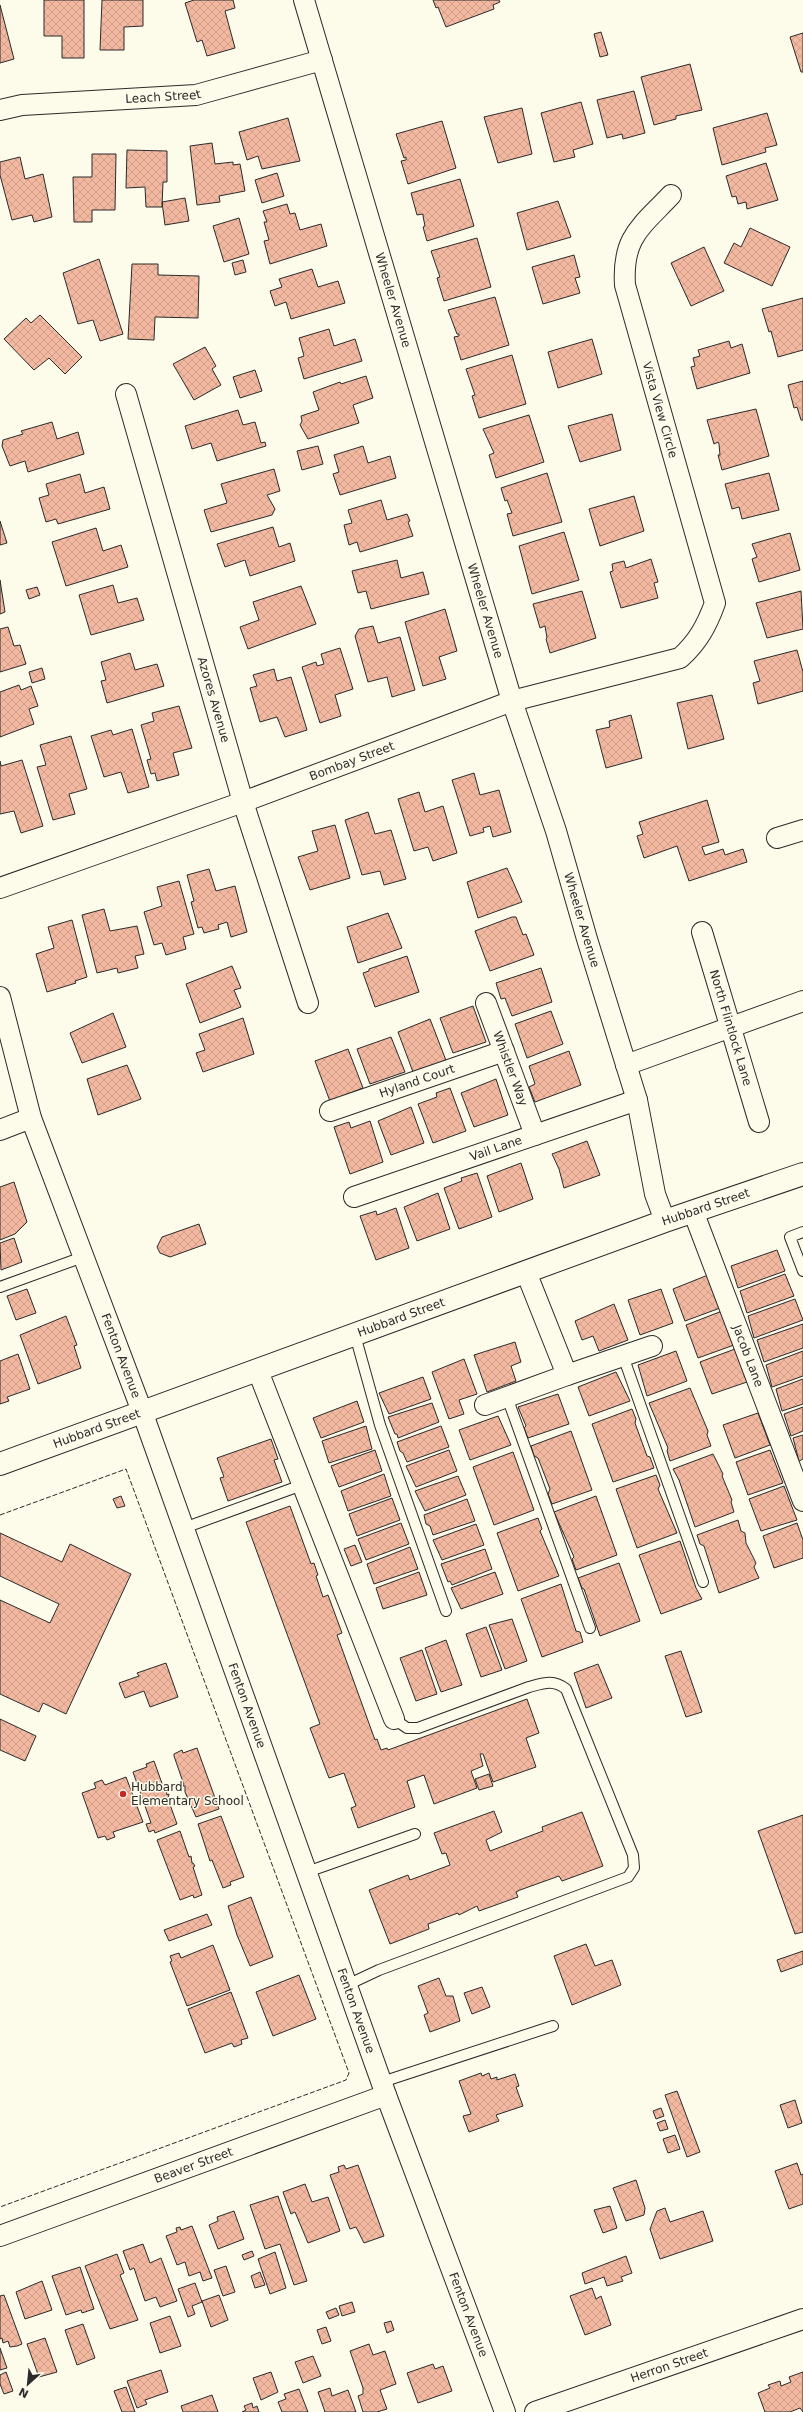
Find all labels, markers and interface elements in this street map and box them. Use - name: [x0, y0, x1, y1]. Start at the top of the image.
- street label: Leach Street: [125, 87, 203, 106]
- street label: Wheeler Avenue: [372, 251, 414, 349]
- street label: Vista View Circle: [640, 360, 680, 460]
- street label: Wheeler Avenue: [464, 562, 506, 660]
- street label: Azores Avenue: [195, 655, 233, 744]
- street label: Bombay Street: [307, 739, 397, 783]
- street label: Wheeler Avenue: [561, 871, 602, 969]
- street label: North Flintlock Lane: [707, 968, 755, 1087]
- street label: Whistler Way: [490, 1029, 531, 1108]
- street label: Hyland Court: [377, 1061, 457, 1100]
- street label: Vail Lane: [468, 1133, 524, 1164]
- street label: Hubbard Street: [660, 1186, 752, 1229]
- street label: Hubbard Street: [355, 1295, 447, 1340]
- street label: Fenton Avenue: [99, 1311, 143, 1400]
- street label: Jacob Lane: [729, 1322, 766, 1389]
- street label: Hubbard Street: [51, 1406, 143, 1451]
- street label: Fenton Avenue: [225, 1661, 269, 1750]
- place label: Hubbard Elementary School: [131, 1780, 244, 1808]
- marker: Hubbard Elementary School: [118, 1789, 128, 1799]
- street label: Fenton Avenue: [334, 1966, 378, 2055]
- street label: Beaver Street: [152, 2144, 235, 2186]
- street label: Fenton Avenue: [446, 2270, 491, 2359]
- street label: Herron Street: [629, 2345, 710, 2385]
- north arrow: [8, 2364, 48, 2404]
- text: N: [17, 2385, 31, 2400]

